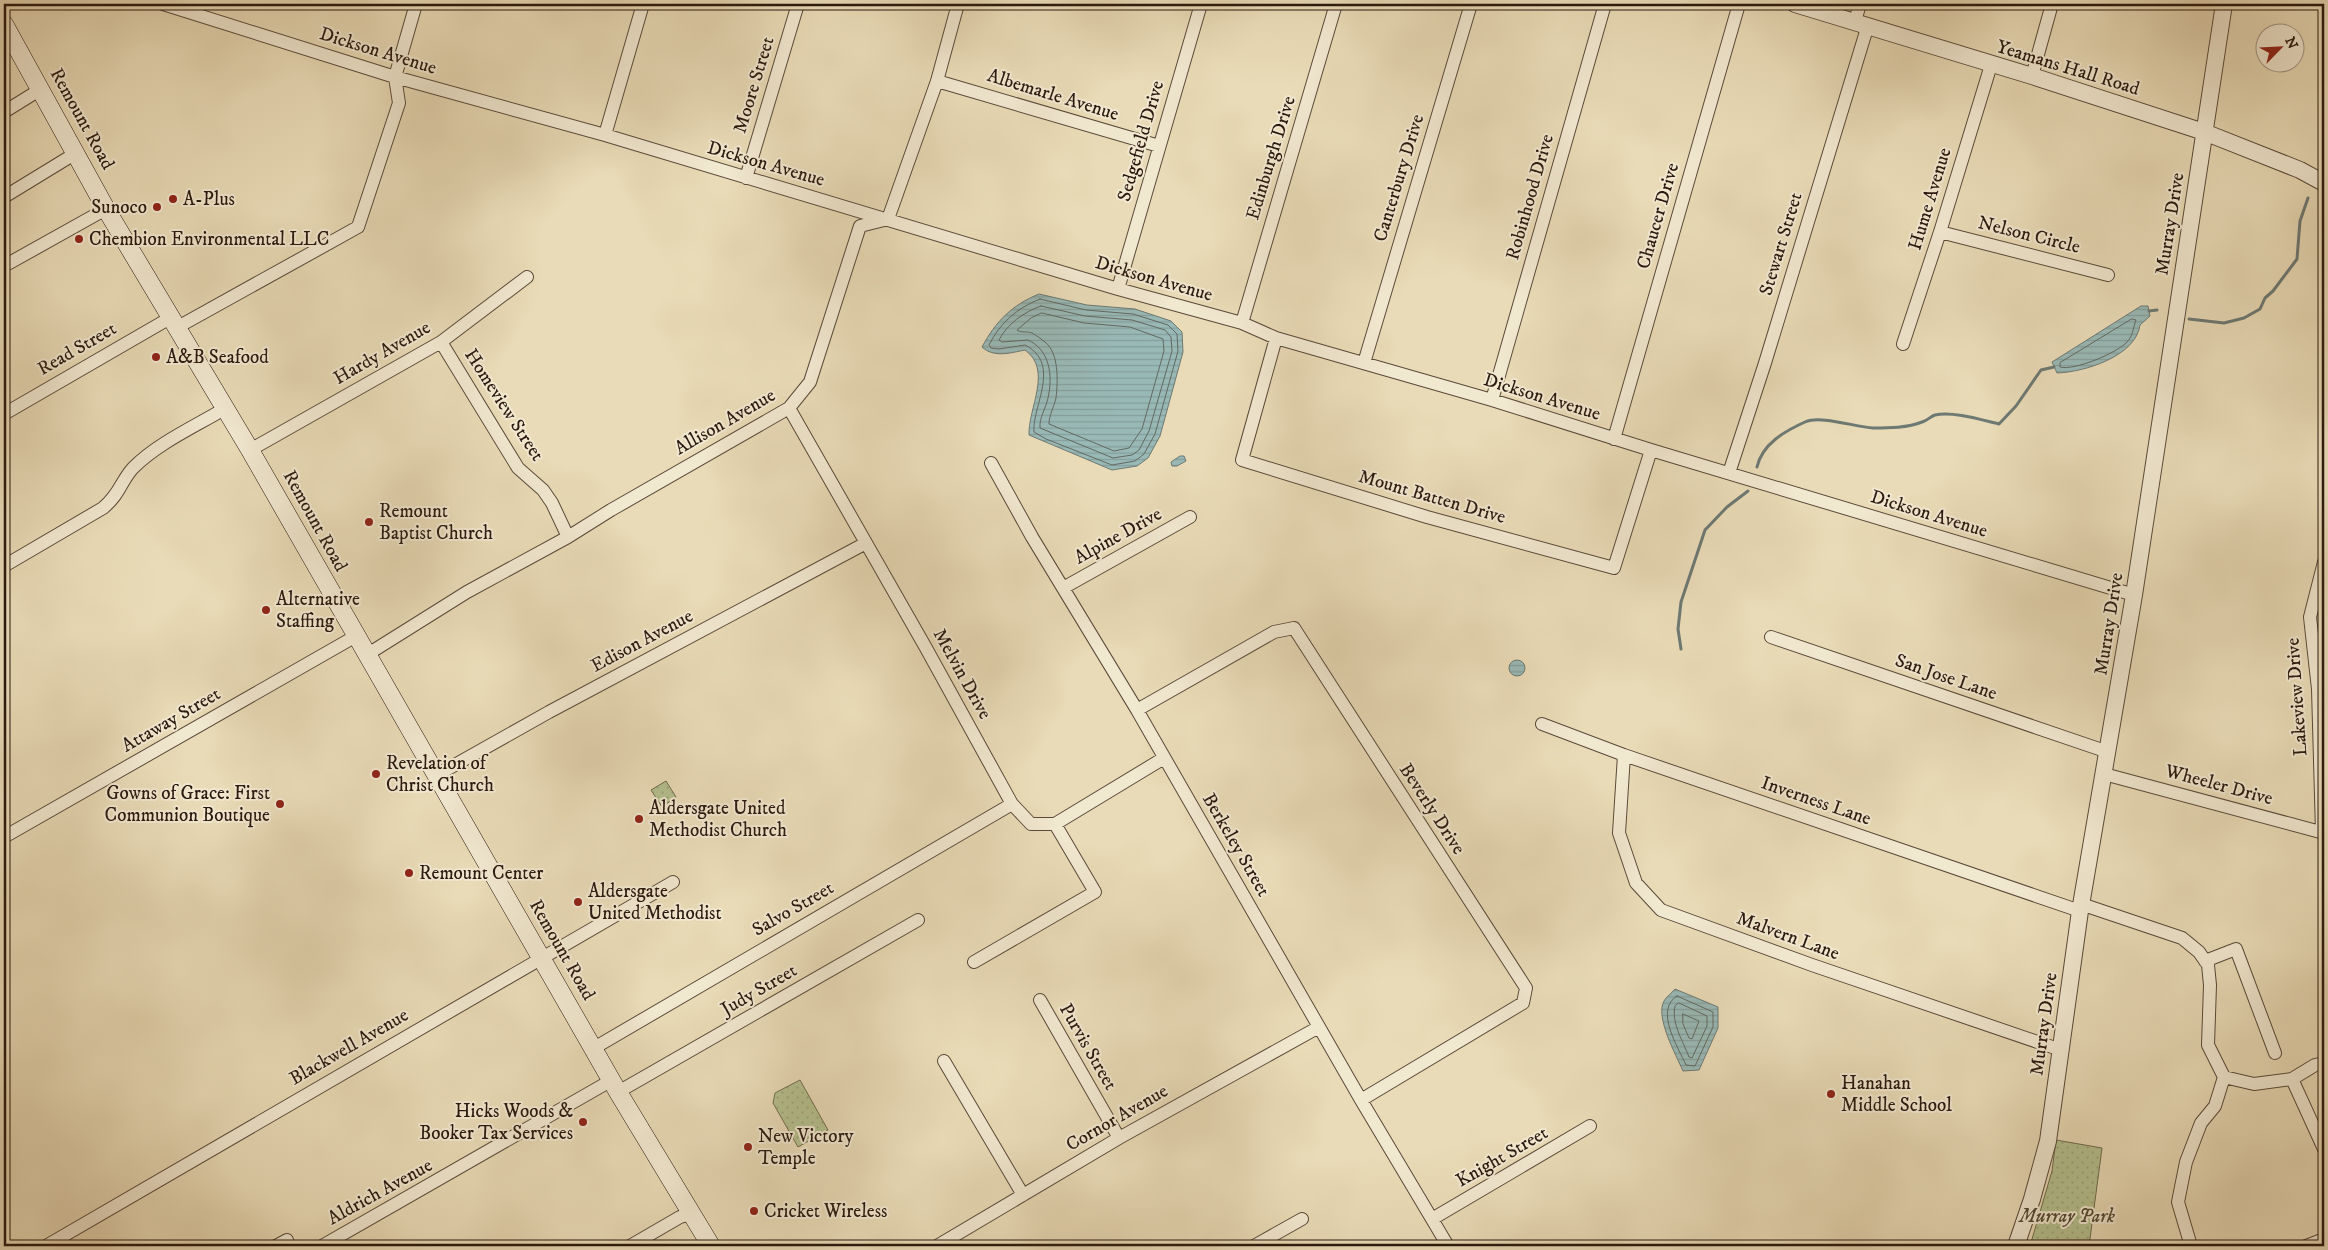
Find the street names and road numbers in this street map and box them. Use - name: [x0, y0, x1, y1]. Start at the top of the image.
- street label: Dickson Avenue: [317, 22, 439, 80]
- street label: Moore Street: [728, 34, 780, 136]
- street label: Yeamans Hall Road: [1994, 35, 2143, 101]
- street label: Remount Road: [45, 64, 120, 174]
- street label: Albemarle Avenue: [984, 64, 1122, 126]
- street label: Sedgefield Drive: [1113, 78, 1169, 204]
- street label: Edinburgh Drive: [1241, 93, 1301, 223]
- street label: Canterbury Drive: [1369, 111, 1429, 245]
- street label: Robinhood Drive: [1501, 131, 1559, 263]
- street label: Dickson Avenue: [705, 136, 827, 192]
- street label: Hume Avenue: [1904, 145, 1956, 253]
- street label: Chaucer Drive: [1632, 160, 1684, 272]
- street label: Murray Drive: [2151, 171, 2189, 277]
- street label: Stewart Street: [1754, 190, 1808, 298]
- street label: Nelson Circle: [1975, 211, 2083, 259]
- street label: Dickson Avenue: [1093, 251, 1215, 307]
- street label: Hardy Avenue: [329, 316, 435, 390]
- street label: Read Street: [34, 317, 120, 381]
- street label: Homeview Street: [459, 345, 549, 465]
- street label: Dickson Avenue: [1481, 368, 1603, 426]
- street label: Allison Avenue: [670, 384, 780, 460]
- street label: Mount Batten Drive: [1356, 465, 1508, 529]
- street label: Remount Road: [278, 466, 353, 576]
- street label: Dickson Avenue: [1868, 485, 1990, 543]
- street label: Alpine Drive: [1070, 503, 1166, 569]
- street label: Murray Drive: [2090, 571, 2128, 677]
- street label: Edison Avenue: [587, 604, 697, 677]
- street label: Melvin Drive: [928, 625, 996, 723]
- street label: Lakeview Drive: [2281, 637, 2313, 757]
- street label: San Jose Lane: [1892, 649, 2000, 705]
- street label: Attaway Street: [117, 682, 225, 758]
- street label: Beverly Drive: [1394, 759, 1470, 859]
- street label: Wheeler Drive: [2162, 759, 2275, 810]
- street label: Inverness Lane: [1758, 771, 1874, 831]
- street label: Berkeley Street: [1197, 789, 1275, 901]
- street label: Salvo Street: [748, 877, 838, 941]
- street label: Remount Road: [524, 896, 600, 1005]
- street label: Malvern Lane: [1733, 907, 1843, 965]
- street label: Judy Street: [715, 959, 801, 1022]
- street label: Murray Drive: [2025, 971, 2063, 1077]
- street label: Purvis Street: [1054, 1000, 1122, 1094]
- street label: Blackwell Avenue: [285, 1004, 413, 1090]
- street label: Cornor Avenue: [1062, 1080, 1172, 1156]
- street label: Knight Street: [1452, 1121, 1552, 1193]
- street label: Aldrich Avenue: [324, 1154, 437, 1230]

